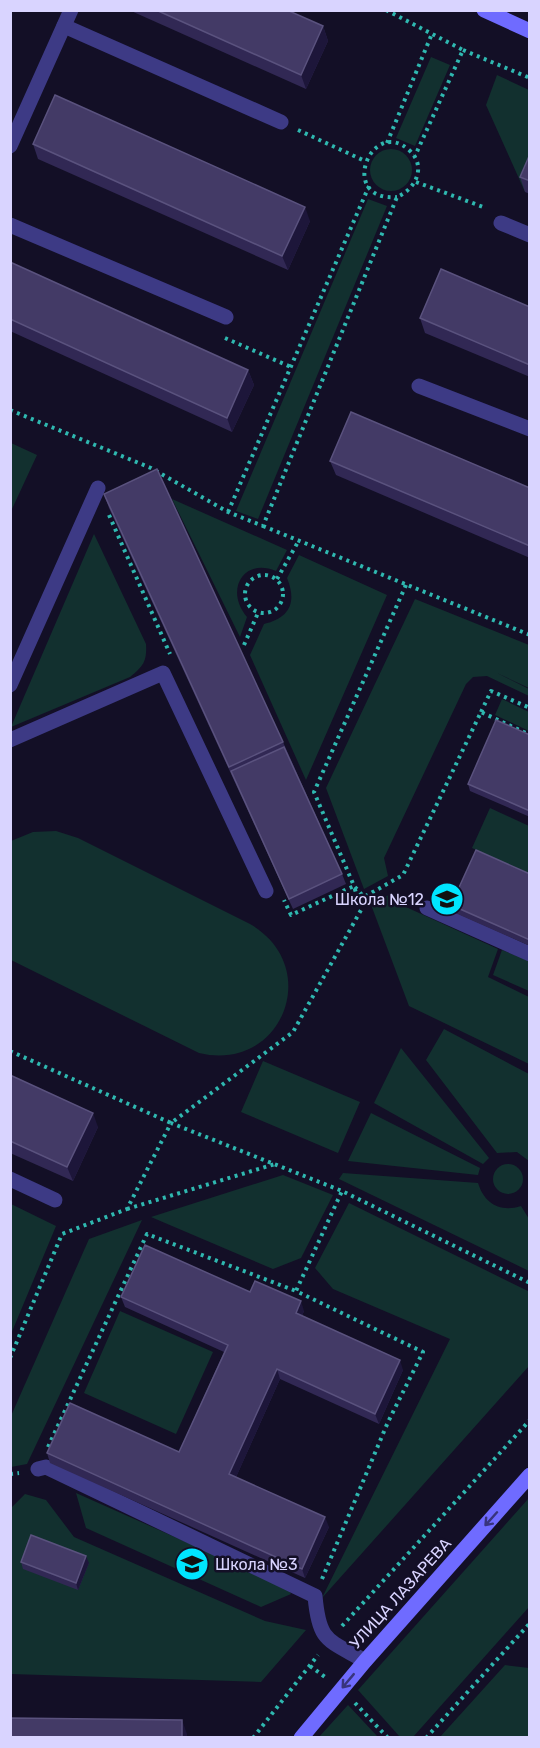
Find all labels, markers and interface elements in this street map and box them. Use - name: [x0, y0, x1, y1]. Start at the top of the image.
- school or university icon: Школа №12: [429, 881, 465, 917]
- place label: Школа №12: [335, 890, 424, 909]
- one-way arrow: [484, 1511, 498, 1526]
- street label: УЛИЦА ЛАЗАРЕВА: [346, 1534, 455, 1653]
- school or university icon: Школа №3: [174, 1546, 210, 1582]
- place label: Школа №3: [215, 1555, 298, 1574]
- one-way arrow: [341, 1673, 354, 1689]

